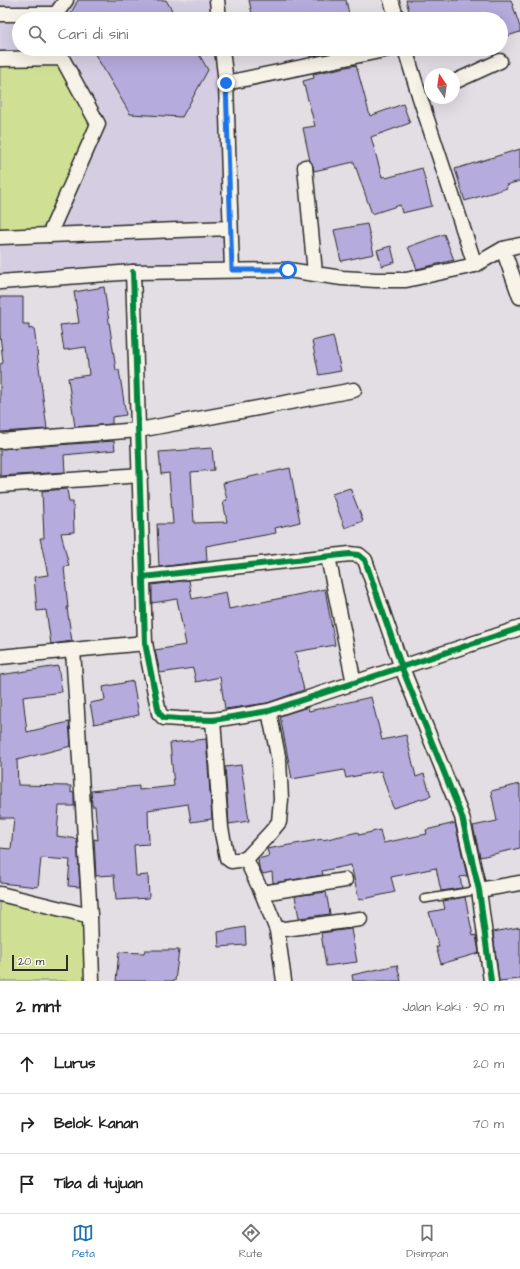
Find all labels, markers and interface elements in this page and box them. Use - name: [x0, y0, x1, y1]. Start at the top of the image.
- search box: [12, 12, 508, 56]
- icon: search: [26, 23, 48, 45]
- text: Cari di sini: [58, 24, 128, 45]
- north arrow: [424, 68, 460, 104]
- route end: [217, 74, 235, 92]
- route start: [279, 261, 297, 279]
- scale bar: [12, 953, 68, 972]
- text: 20 m: [18, 954, 44, 969]
- text: 2 mnt: [16, 995, 61, 1019]
- text: Jalan kaki · 90 m: [402, 998, 504, 1016]
- icon: ahead: [16, 1053, 38, 1075]
- text: Lurus: [54, 1053, 95, 1074]
- text: 20 m: [473, 1055, 504, 1073]
- icon: right: [16, 1113, 38, 1135]
- text: Belok kanan: [54, 1113, 138, 1134]
- text: 70 m: [472, 1115, 504, 1133]
- icon: arrive: [16, 1173, 38, 1195]
- text: Tiba di tujuan: [54, 1173, 143, 1194]
- tab: Peta: [72, 1222, 95, 1261]
- tab: Rute: [239, 1222, 263, 1261]
- tab: Disimpan: [406, 1222, 448, 1261]

